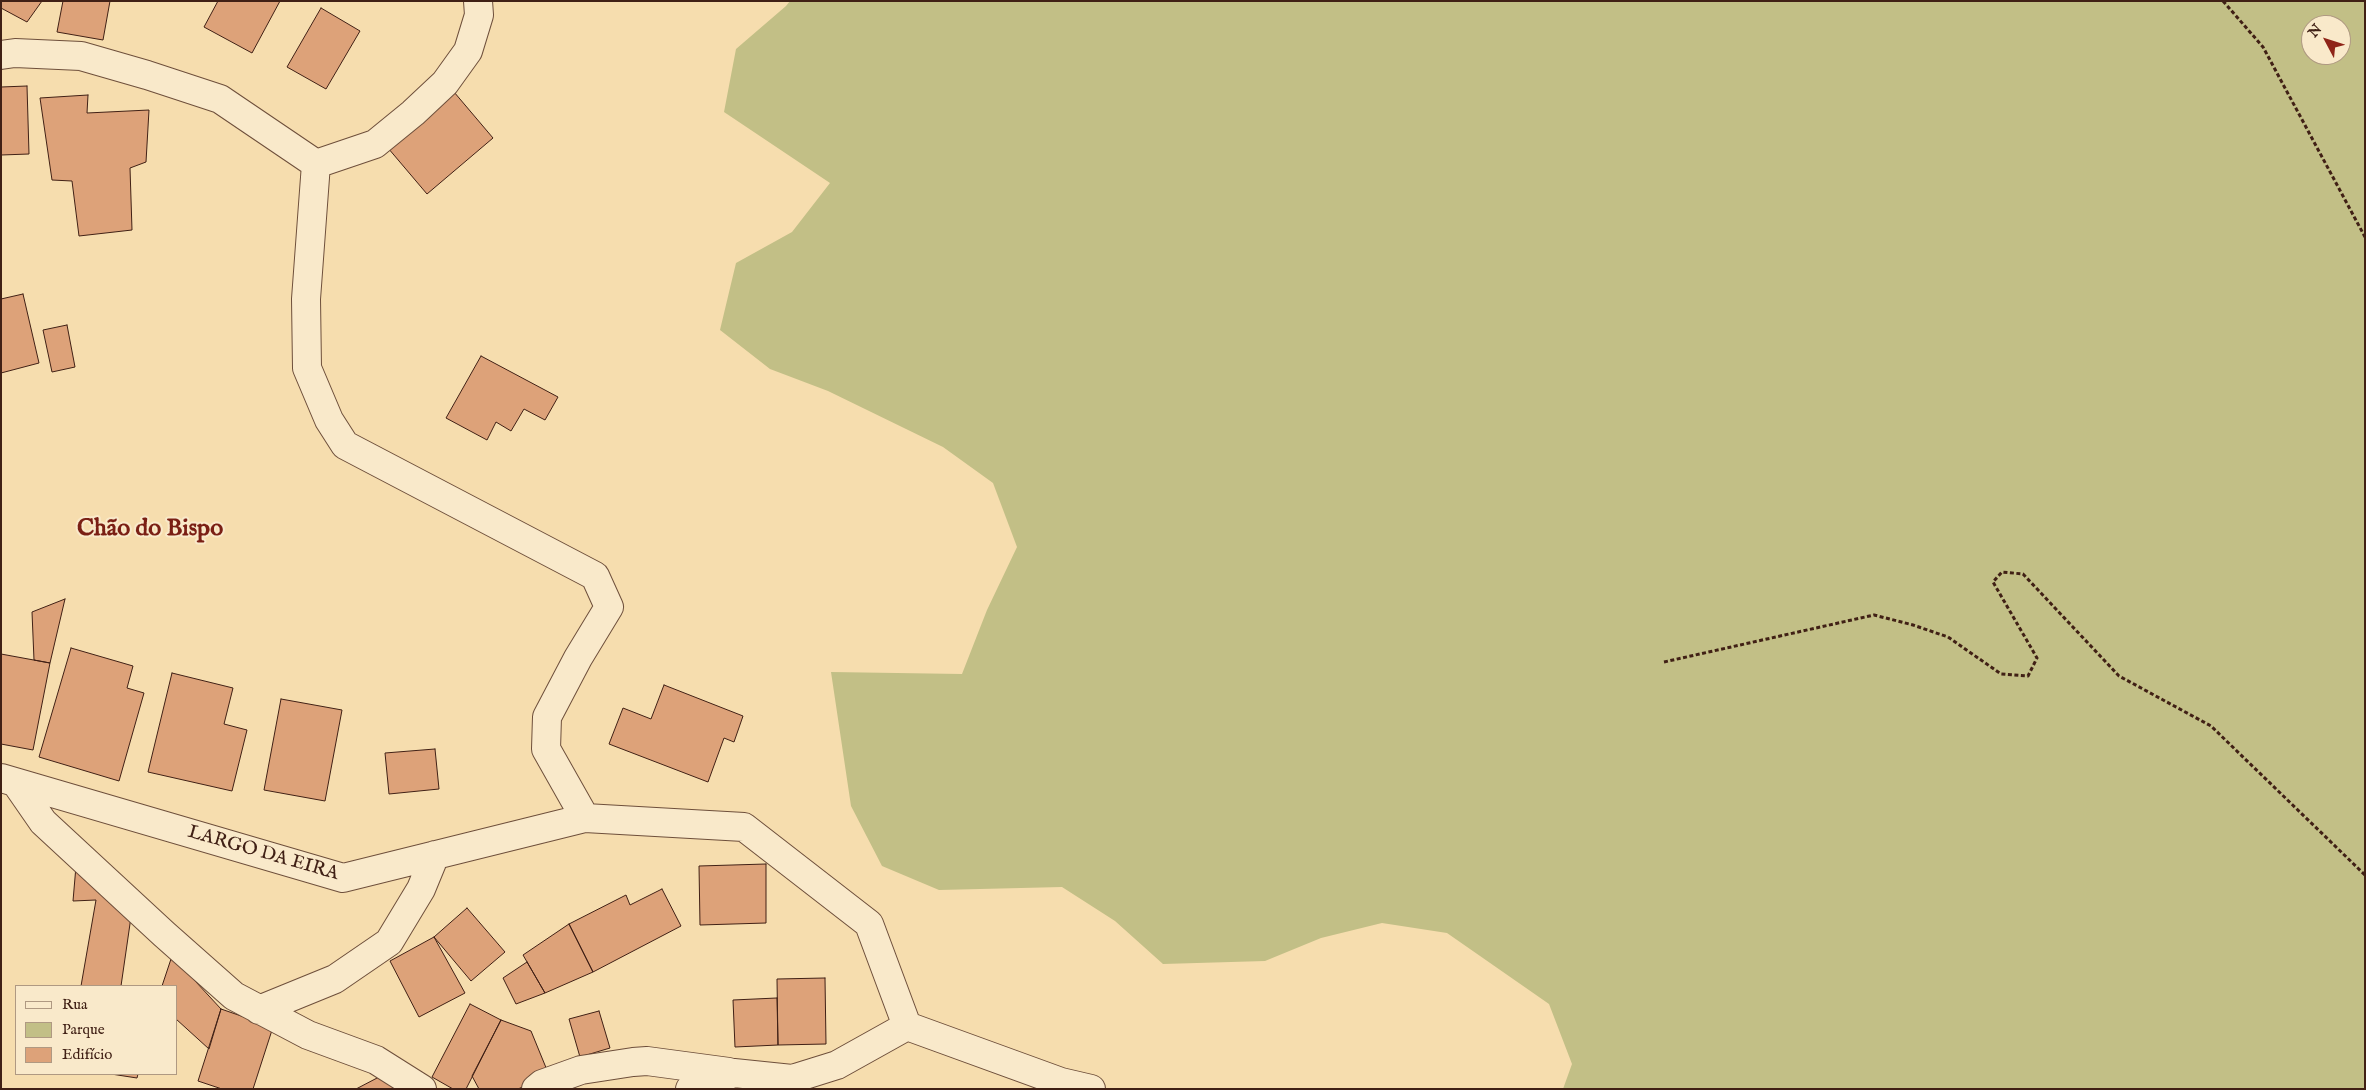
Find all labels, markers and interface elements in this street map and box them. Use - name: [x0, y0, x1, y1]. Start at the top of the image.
- north arrow: [2301, 15, 2351, 65]
- text: N: [2304, 21, 2326, 41]
- district label: Chão do Bispo: [77, 516, 223, 544]
- street label: LARGO DA EIRA: [185, 822, 341, 886]
- legend: [15, 985, 178, 1075]
- text: Rua: [62, 995, 88, 1014]
- text: Parque: [62, 1020, 105, 1039]
- text: Edifício: [62, 1045, 112, 1064]

